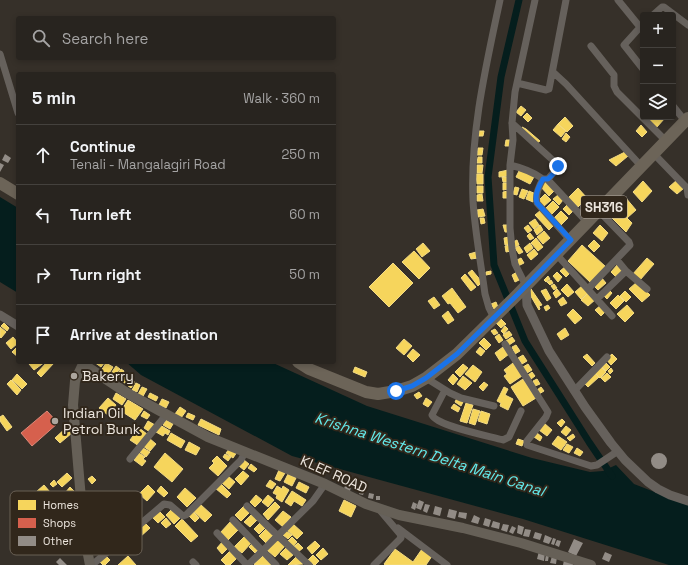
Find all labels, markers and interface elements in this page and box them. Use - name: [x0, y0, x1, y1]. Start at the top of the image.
- map controls: [640, 12, 676, 120]
- button: +: [640, 12, 676, 48]
- search box: [16, 16, 336, 60]
- icon: search: [30, 27, 52, 49]
- text: Search here: [62, 29, 148, 48]
- button: −: [640, 48, 676, 84]
- button: layers: [640, 84, 676, 120]
- text: 5 min: [32, 87, 76, 109]
- text: Walk · 360 m: [243, 90, 320, 107]
- text: Continue: [70, 137, 136, 156]
- icon: ahead: [32, 144, 54, 166]
- text: 250 m: [282, 146, 320, 163]
- text: Tenali - Mangalagiri Road: [70, 156, 226, 173]
- route end: [549, 157, 567, 175]
- road number: SH316: [581, 196, 627, 218]
- icon: left: [32, 204, 54, 226]
- text: Turn left: [70, 205, 132, 224]
- text: 60 m: [289, 206, 320, 223]
- icon: right: [32, 264, 54, 286]
- text: Turn right: [70, 265, 141, 284]
- text: 50 m: [289, 266, 320, 283]
- icon: arrive: [32, 324, 54, 346]
- text: Arrive at destination: [70, 325, 218, 344]
- place label: Bakerry: [82, 367, 134, 385]
- marker: Bakerry: [69, 371, 79, 381]
- route start: [387, 382, 405, 400]
- place label: Indian Oil Petrol Bunk: [63, 404, 141, 438]
- water label: Krishna Western Delta Main Canal: [313, 408, 550, 501]
- marker: Indian Oil Petrol Bunk: [50, 416, 60, 426]
- street label: KLEF ROAD: [298, 451, 370, 497]
- legend: [10, 491, 142, 555]
- text: Homes: [43, 498, 79, 512]
- text: Shops: [43, 516, 76, 530]
- text: Other: [43, 534, 73, 548]

